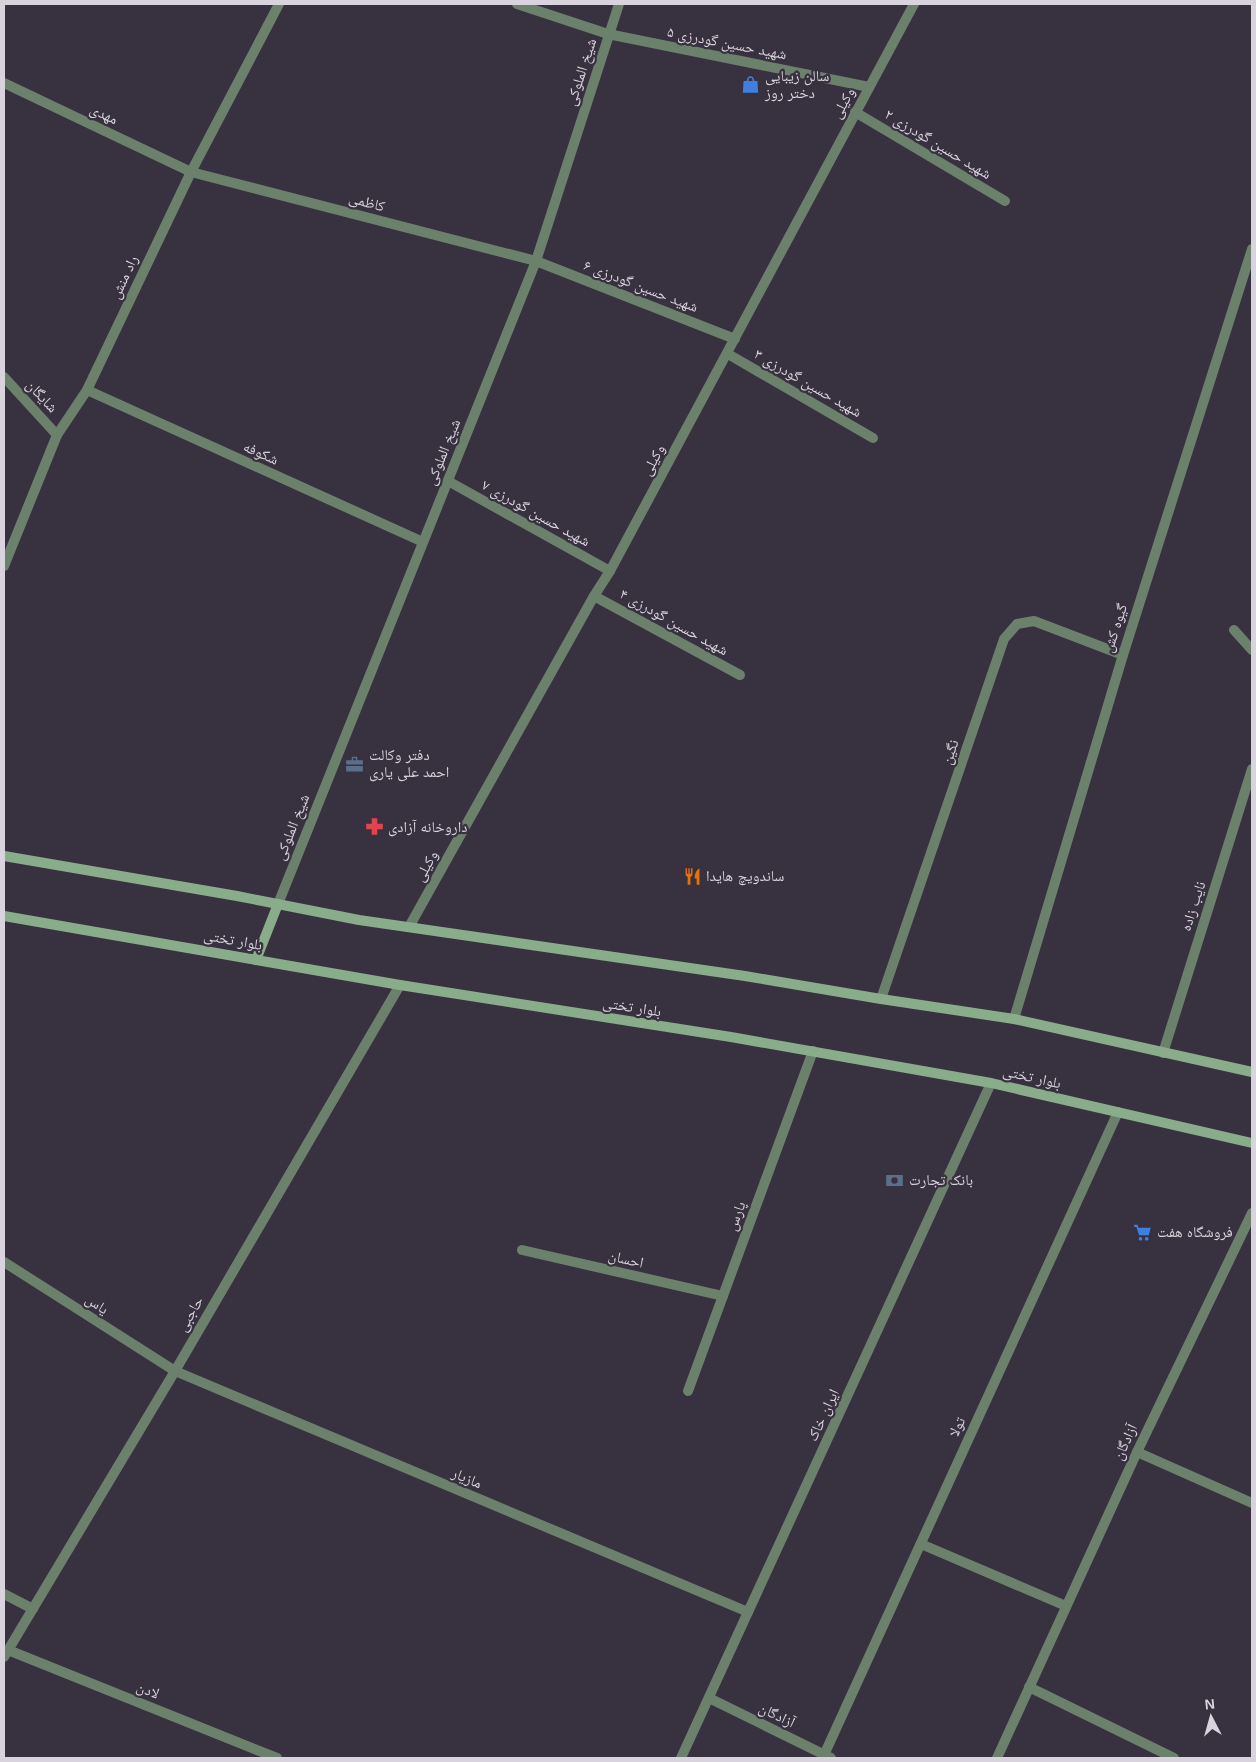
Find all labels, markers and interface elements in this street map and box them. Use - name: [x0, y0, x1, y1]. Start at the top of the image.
- street label: شهید حسین گودرزی ۵: [666, 23, 788, 64]
- street label: شیخ الملوکی: [562, 36, 601, 108]
- place label: سالن زیبایی دختر روز: [764, 67, 829, 102]
- shop icon: سالن زیبایی دختر روز: [741, 75, 761, 95]
- street label: وکیلی: [827, 84, 860, 122]
- street label: مهدی: [87, 100, 121, 129]
- street label: شهید حسین گودرزی ۲: [881, 105, 995, 184]
- street label: کاظمی: [347, 189, 387, 216]
- street label: راد منش: [106, 252, 143, 302]
- street label: شهید حسین گودرزی ۶: [581, 256, 701, 317]
- street label: شهید حسین گودرزی ۳: [750, 345, 865, 422]
- street label: شایگان: [22, 376, 62, 417]
- street label: شیخ الملوکی: [422, 416, 465, 488]
- street label: شکوفه: [241, 437, 282, 469]
- street label: وکیلی: [637, 441, 670, 479]
- street label: شهید حسین گودرزی ۷: [478, 476, 594, 551]
- street label: شهید حسین گودرزی ۴: [616, 585, 732, 660]
- street label: گیوه کش: [1099, 601, 1132, 655]
- street label: نگین: [937, 737, 964, 767]
- place label: دفتر وکالت احمد علی یاری: [369, 746, 449, 782]
- office icon: دفتر وکالت احمد علی یاری: [345, 754, 365, 774]
- street label: شیخ الملوکی: [271, 791, 314, 863]
- pharmacy icon: داروخانه آزادی: [364, 817, 384, 837]
- place label: داروخانه آزادی: [388, 818, 467, 837]
- street label: وکیلی: [410, 847, 443, 885]
- restaurant icon: ساندویچ هایدا: [682, 866, 702, 886]
- place label: ساندویچ هایدا: [706, 867, 785, 886]
- street label: نایب زاده: [1177, 879, 1209, 933]
- street label: بلوار تختی: [202, 926, 264, 955]
- street label: بلوار تختی: [601, 993, 663, 1022]
- street label: بلوار تختی: [1001, 1062, 1063, 1093]
- bank icon: بانک تجارت: [885, 1170, 905, 1190]
- place label: بانک تجارت: [909, 1171, 973, 1189]
- street label: پارس: [722, 1199, 751, 1233]
- supermarket icon: فروشگاه هفت: [1133, 1222, 1153, 1242]
- place label: فروشگاه هفت: [1157, 1223, 1233, 1241]
- street label: احسان: [606, 1246, 645, 1273]
- street label: یاس: [81, 1290, 112, 1319]
- street label: حاجبی: [173, 1293, 208, 1335]
- street label: ایران خاک: [803, 1386, 844, 1444]
- street label: تولا: [945, 1414, 970, 1440]
- street label: آزادگان: [1109, 1420, 1143, 1463]
- street label: مازیار: [448, 1463, 485, 1492]
- street label: لادن: [134, 1677, 162, 1704]
- north arrow: [1186, 1692, 1236, 1742]
- text: N: [1204, 1696, 1216, 1713]
- street label: آزادگان: [756, 1699, 799, 1733]

